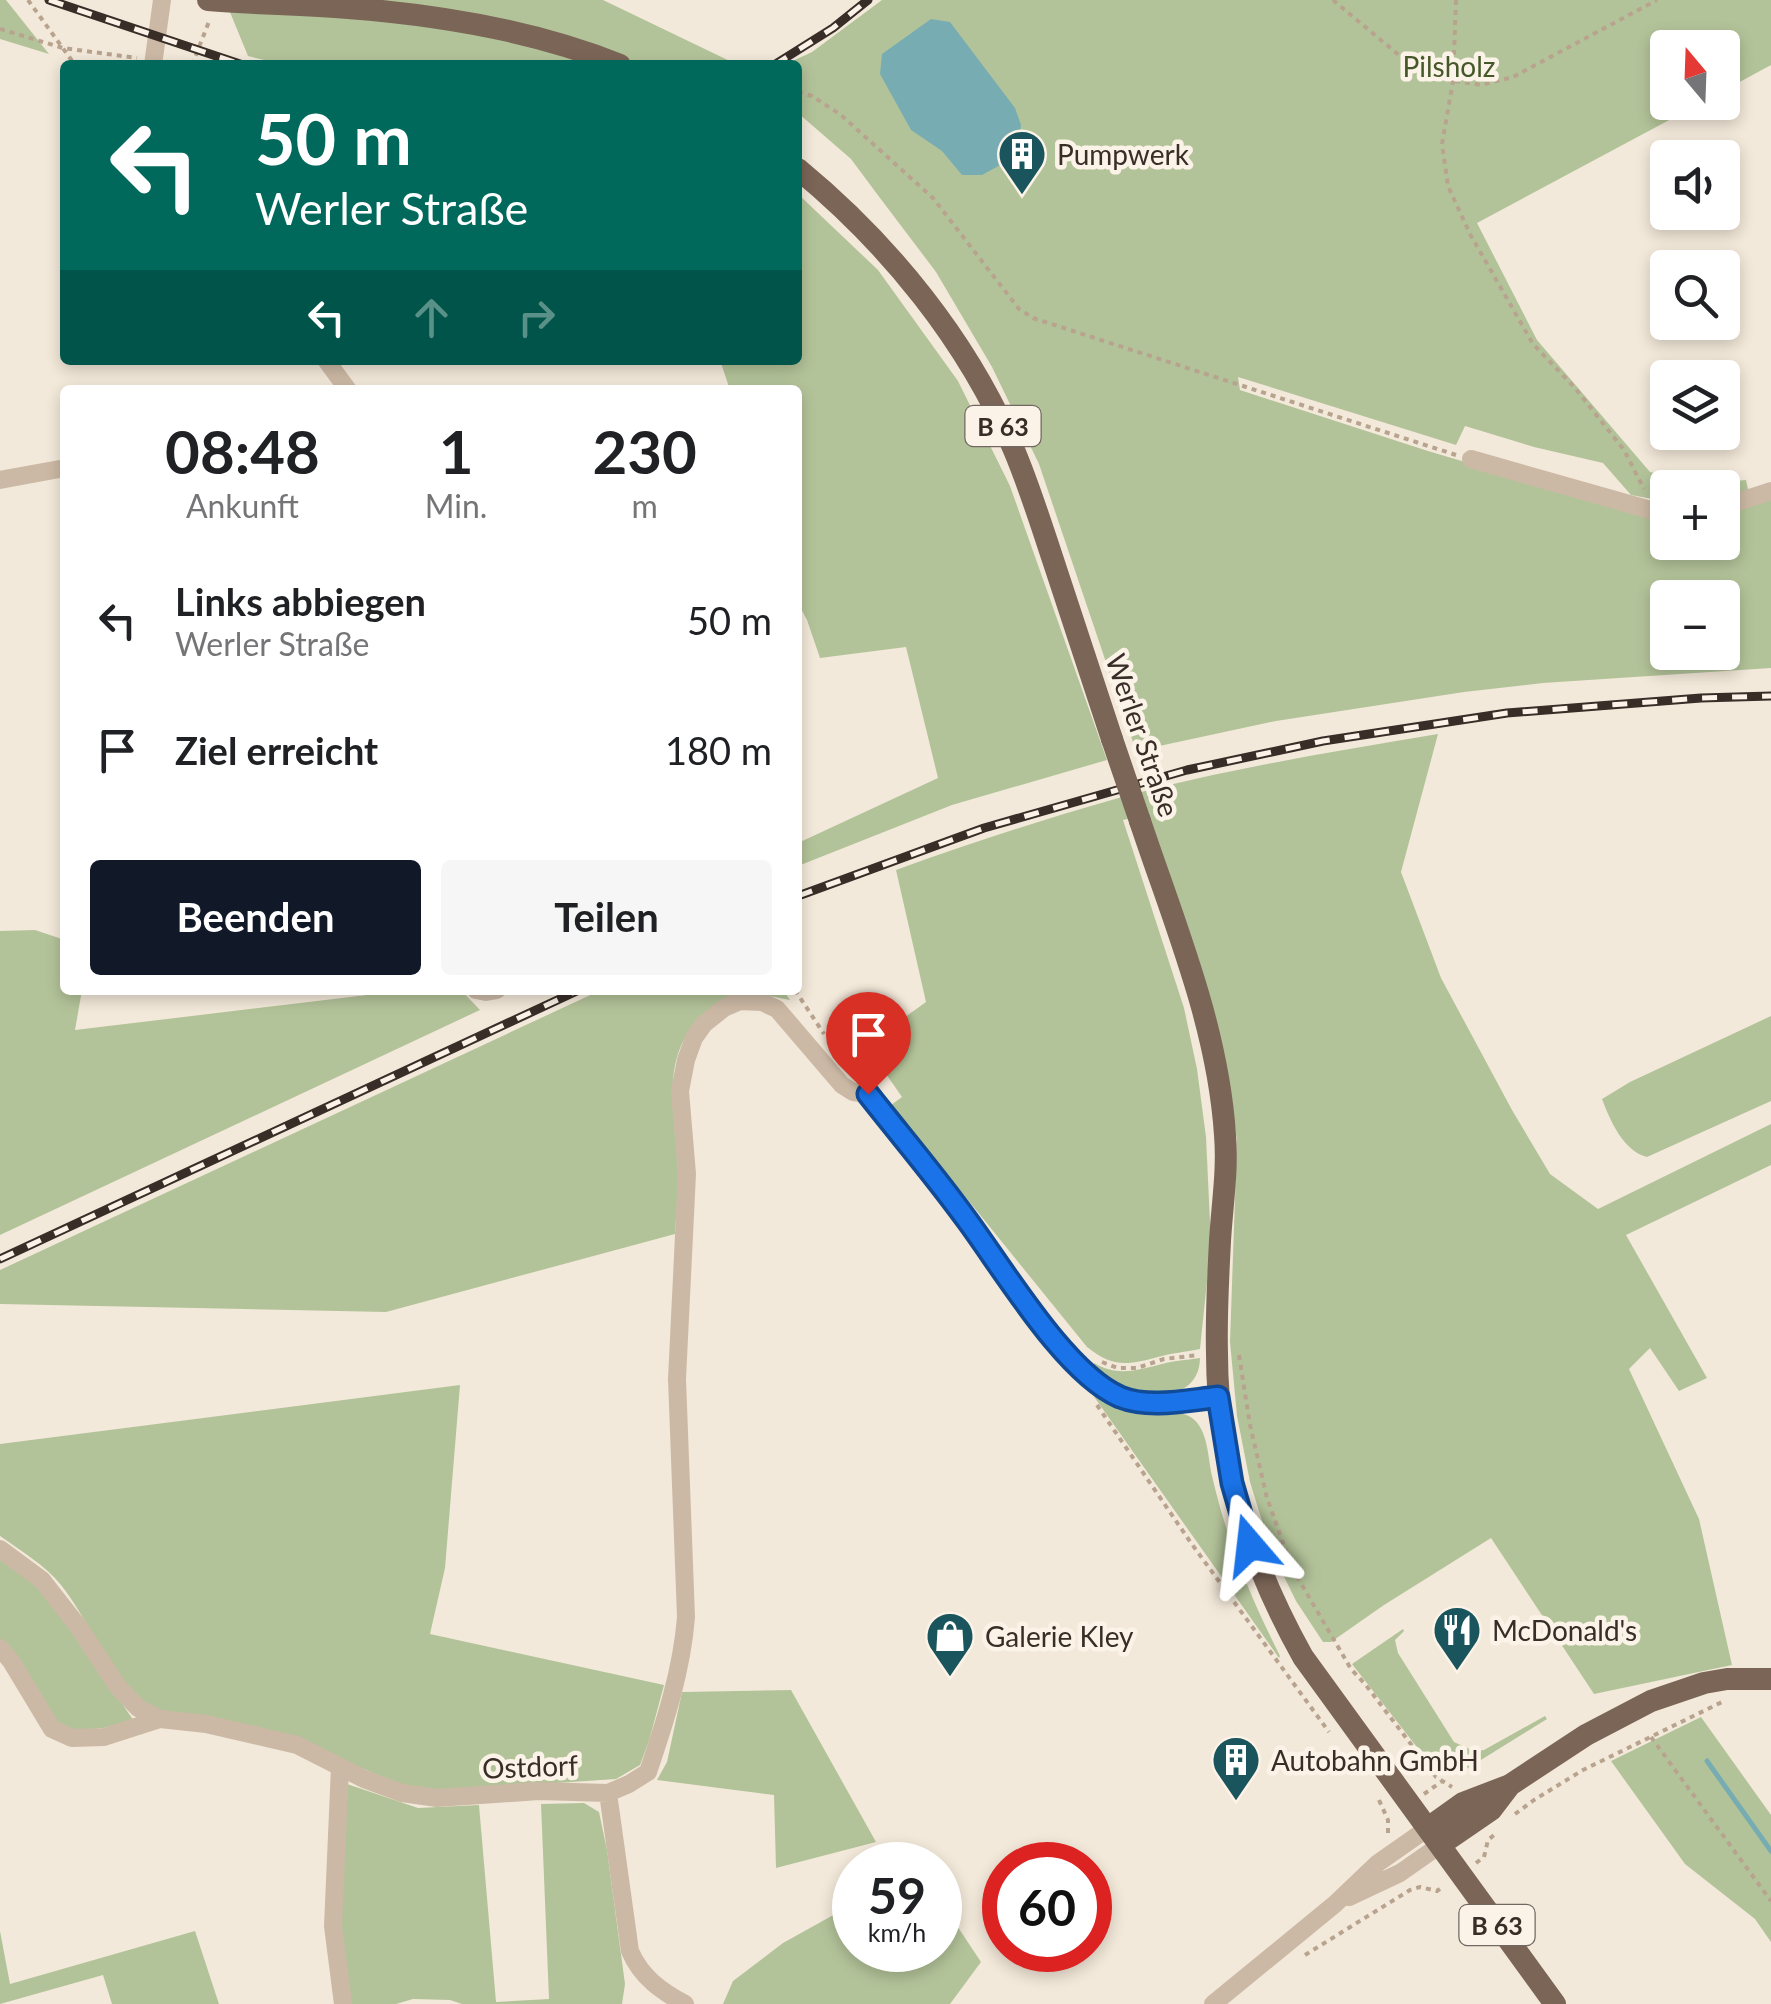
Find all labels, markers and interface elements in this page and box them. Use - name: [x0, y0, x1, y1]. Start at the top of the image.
- north arrow: [1650, 30, 1740, 120]
- map controls: [1650, 30, 1740, 670]
- park label: Pilsholz: [1403, 49, 1495, 83]
- text: 50 m: [255, 96, 412, 180]
- icon: left: [90, 100, 220, 230]
- building icon: Pumpwerk: [996, 128, 1048, 196]
- place label: Pumpwerk: [1057, 137, 1190, 171]
- button: sound: [1650, 140, 1740, 230]
- text: Werler Straße: [255, 181, 528, 235]
- button: search: [1650, 250, 1740, 340]
- icon: left: [299, 290, 354, 345]
- icon: ahead: [404, 290, 459, 345]
- icon: right: [509, 290, 564, 345]
- button: layers: [1650, 360, 1740, 450]
- road number: B 63: [966, 406, 1040, 446]
- text: 08:48: [165, 415, 320, 487]
- text: 1: [439, 415, 474, 487]
- text: 230: [593, 415, 697, 487]
- button: +: [1650, 470, 1740, 560]
- text: Ankunft: [186, 486, 299, 525]
- text: Min.: [425, 486, 487, 525]
- text: m: [632, 486, 658, 525]
- text: Links abbiegen: [175, 578, 426, 624]
- button: −: [1650, 580, 1740, 670]
- icon: left: [90, 593, 145, 648]
- text: 50 m: [687, 597, 772, 643]
- text: Werler Straße: [175, 624, 369, 663]
- street label: Werler Straße: [1099, 649, 1187, 821]
- icon: arrive: [90, 723, 145, 778]
- text: Ziel erreicht: [175, 727, 378, 773]
- text: 180 m: [665, 727, 772, 773]
- button: Beenden: [90, 860, 421, 975]
- button: Teilen: [441, 860, 772, 975]
- pin: [826, 992, 911, 1095]
- icon: arrive: [841, 1007, 896, 1062]
- position arrow: [1198, 1493, 1302, 1597]
- restaurant icon: McDonald's: [1431, 1604, 1483, 1672]
- shop icon: Galerie Kley: [924, 1610, 976, 1678]
- place label: McDonald's: [1492, 1613, 1637, 1647]
- place label: Galerie Kley: [985, 1619, 1134, 1653]
- building icon: Autobahn GmbH: [1210, 1734, 1262, 1802]
- place label: Autobahn GmbH: [1271, 1743, 1479, 1777]
- street label: Ostdorf: [481, 1747, 579, 1785]
- speed limit sign: 60: [982, 1842, 1112, 1972]
- text: 59: [868, 1865, 926, 1925]
- road number: B 63: [1460, 1905, 1534, 1945]
- text: km/h: [868, 1917, 926, 1947]

